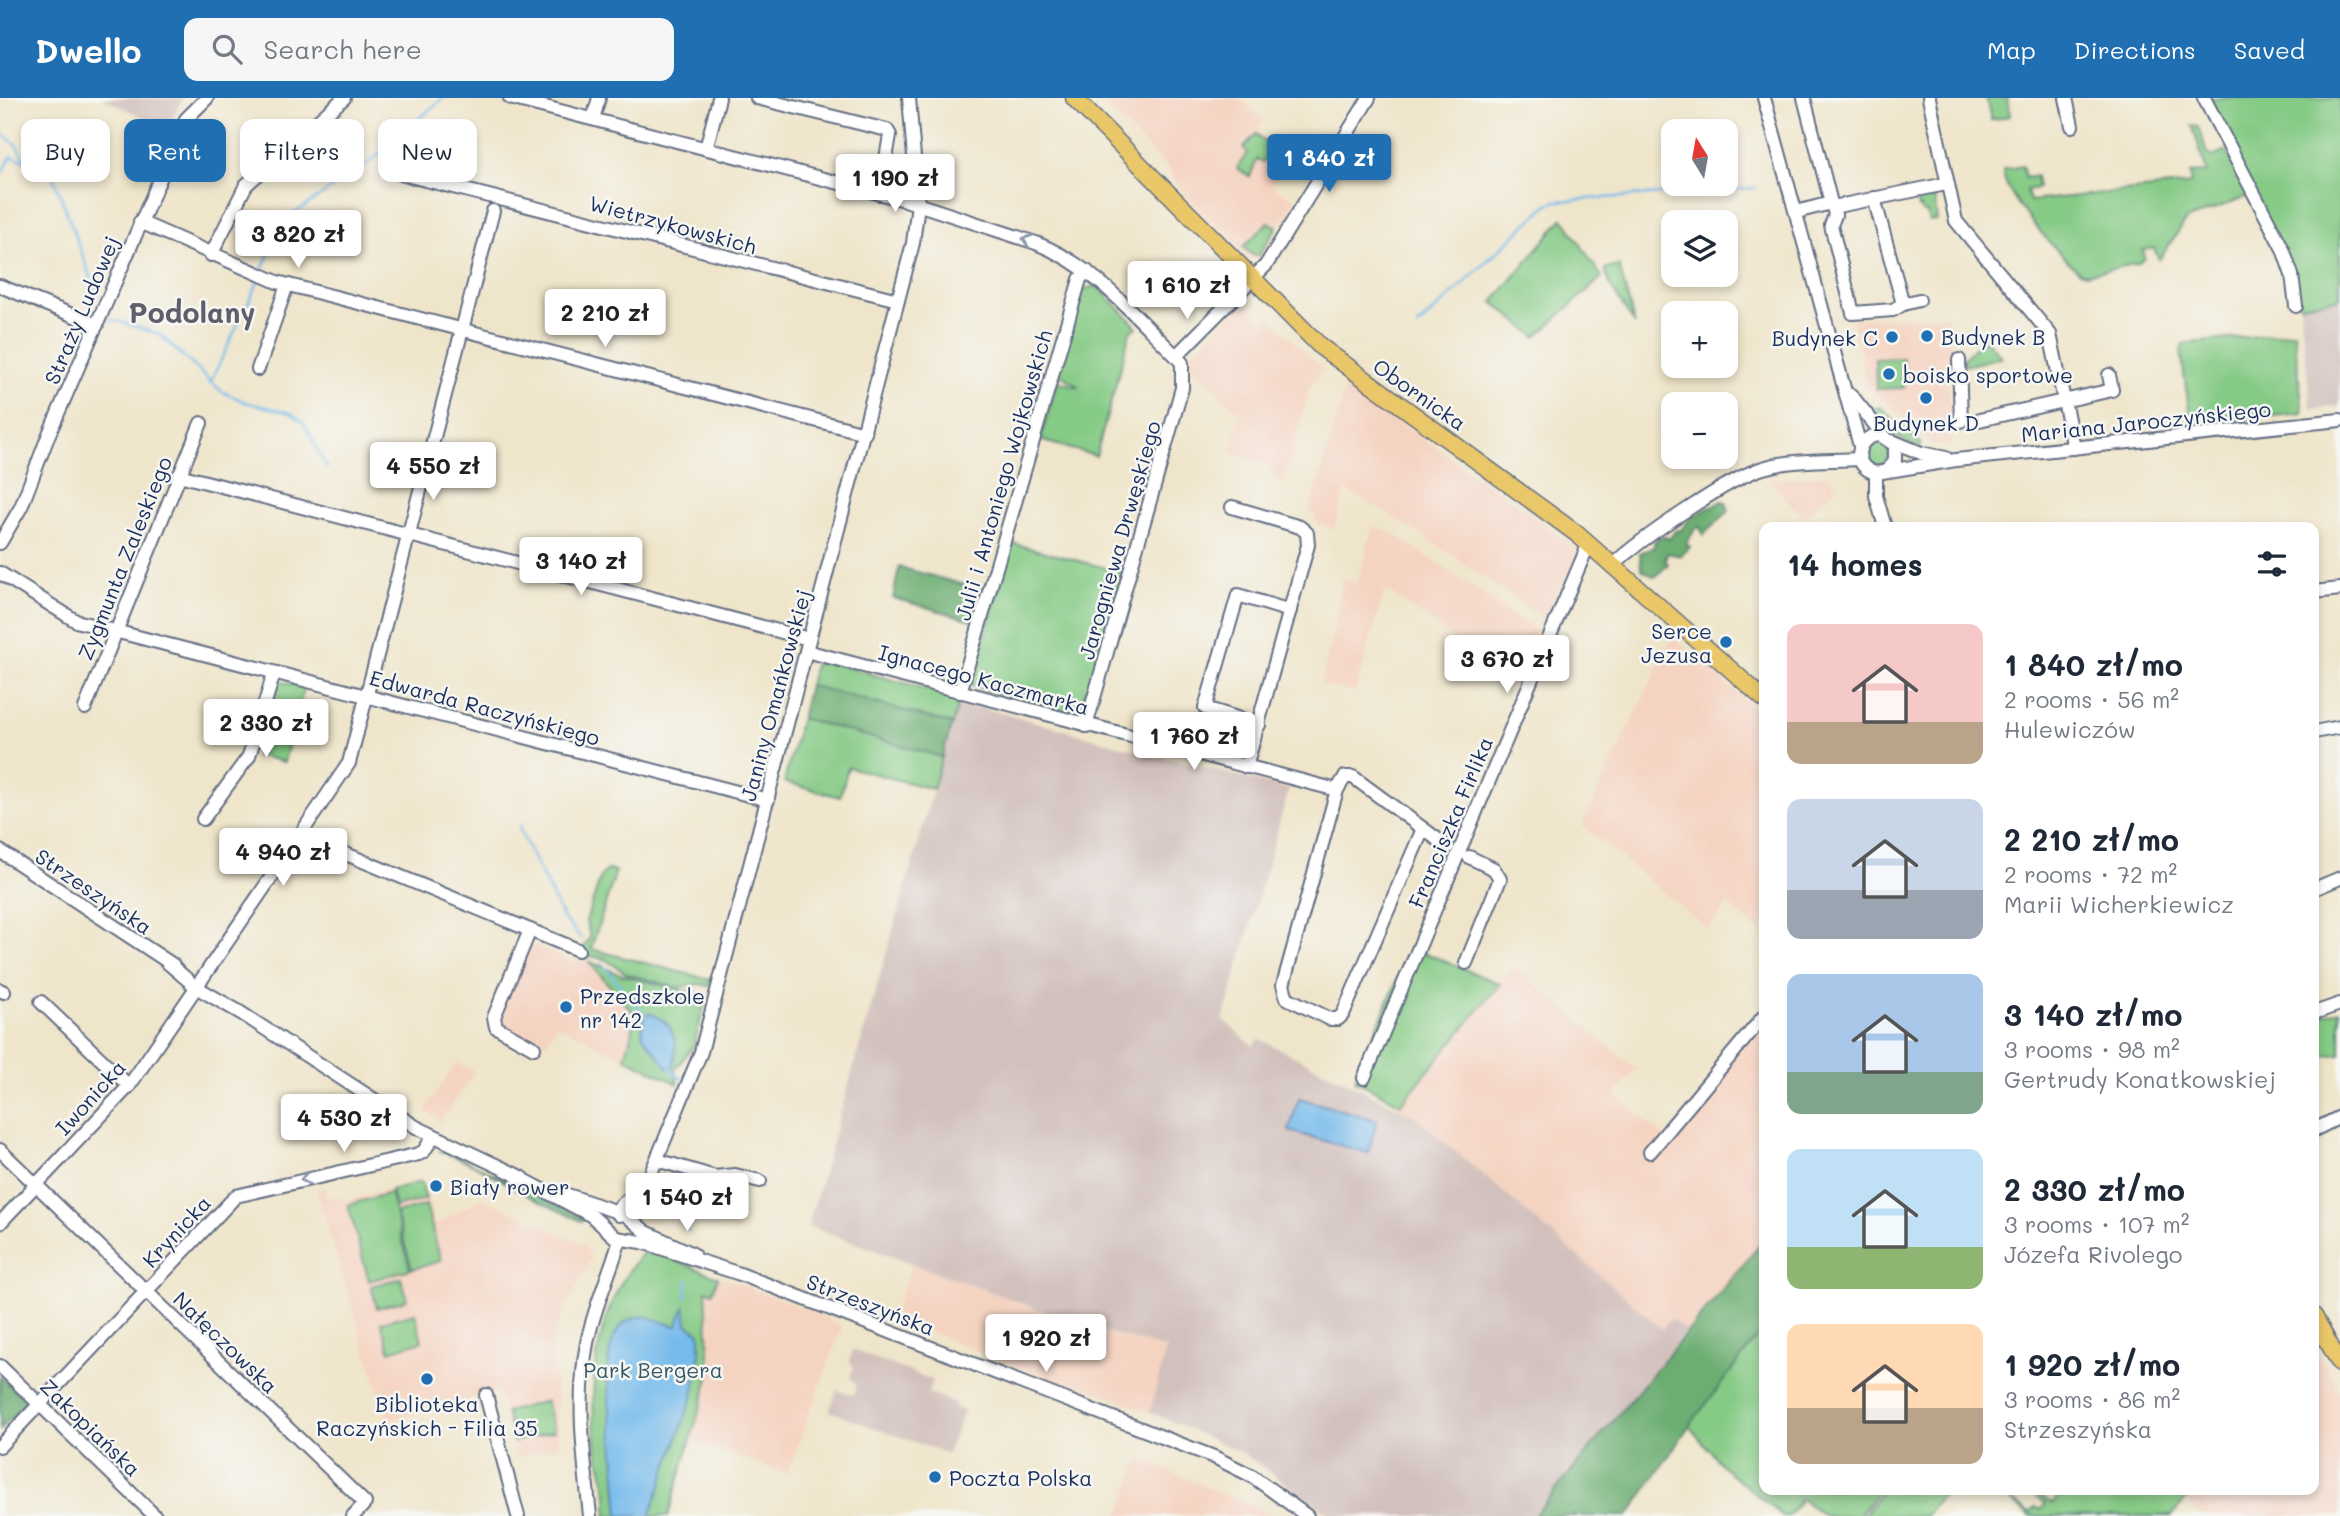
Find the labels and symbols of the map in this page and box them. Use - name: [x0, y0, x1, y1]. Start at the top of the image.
- north arrow: [1661, 119, 1738, 196]
- pin: 1 840 zł: [1257, 134, 1401, 194]
- pin: 1 190 zł: [823, 155, 967, 214]
- street label: Wietrzykowskich: [586, 189, 760, 259]
- pin: 3 820 zł: [226, 211, 370, 270]
- street label: Straży Ludowej: [38, 232, 124, 388]
- one-way arrow: [1021, 233, 1033, 248]
- pin: 1 610 zł: [1115, 262, 1259, 321]
- pin: 2 210 zł: [533, 289, 677, 349]
- district label: Podolany: [129, 294, 255, 331]
- place label: Budynek B: [1941, 323, 2045, 350]
- place label: Budynek C: [1772, 324, 1878, 351]
- street label: Julii i Antoniego Wojkowskich: [949, 327, 1057, 623]
- marker: Budynek B: [1919, 328, 1935, 344]
- marker: Budynek C: [1884, 329, 1900, 345]
- street label: Obornicka: [1368, 352, 1472, 436]
- place label: boisko sportowe: [1903, 361, 2073, 388]
- marker: boisko sportowe: [1881, 366, 1897, 382]
- marker: Budynek D: [1918, 390, 1934, 406]
- street label: Mariana Jaroczyńskiego: [2020, 394, 2272, 448]
- place label: Budynek D: [1873, 409, 1979, 436]
- street label: Jarogniewa Drwęskiego: [1072, 418, 1166, 662]
- pin: 4 550 zł: [361, 442, 505, 502]
- street label: Zygmunta Zaleskiego: [71, 452, 177, 664]
- pin: 3 140 zł: [509, 538, 653, 597]
- street label: Janiny Omańkowskiej: [734, 586, 816, 804]
- place label: Serce Jezusa: [1641, 617, 1712, 668]
- marker: Serce Jezusa: [1718, 634, 1734, 650]
- pin: 3 670 zł: [1435, 636, 1579, 695]
- street label: Ignacego Kaczmarka: [876, 638, 1092, 720]
- street label: Edwarda Raczyńskiego: [367, 663, 603, 751]
- pin: 2 330 zł: [194, 700, 338, 759]
- pin: 1 760 zł: [1122, 712, 1266, 772]
- street label: Franciszka Firlika: [1402, 732, 1498, 912]
- pin: 4 940 zł: [211, 828, 355, 888]
- street label: Strzeszyńska: [30, 842, 158, 940]
- place label: Przedszkole nr 142: [580, 982, 705, 1033]
- marker: Przedszkole nr 142: [558, 999, 574, 1015]
- street label: Iwonicka: [49, 1054, 131, 1140]
- pin: 4 530 zł: [272, 1094, 416, 1154]
- one-way arrow: [299, 1171, 311, 1186]
- place label: Biały rower: [450, 1173, 570, 1200]
- pin: 1 540 zł: [615, 1174, 759, 1233]
- marker: Biały rower: [428, 1178, 444, 1194]
- street label: Krynicka: [136, 1189, 216, 1273]
- street label: Strzeszyńska: [803, 1267, 939, 1341]
- street label: Nałęczowska: [168, 1285, 284, 1399]
- pin: 1 920 zł: [974, 1314, 1118, 1374]
- park label: Park Bergera: [583, 1356, 723, 1383]
- marker: Biblioteka Raczyńskich - Filia 35: [419, 1371, 435, 1387]
- street label: Zakopiańska: [35, 1372, 147, 1482]
- place label: Biblioteka Raczyńskich - Filia 35: [316, 1390, 538, 1441]
- place label: Poczta Polska: [949, 1464, 1092, 1491]
- marker: Poczta Polska: [927, 1469, 943, 1485]

